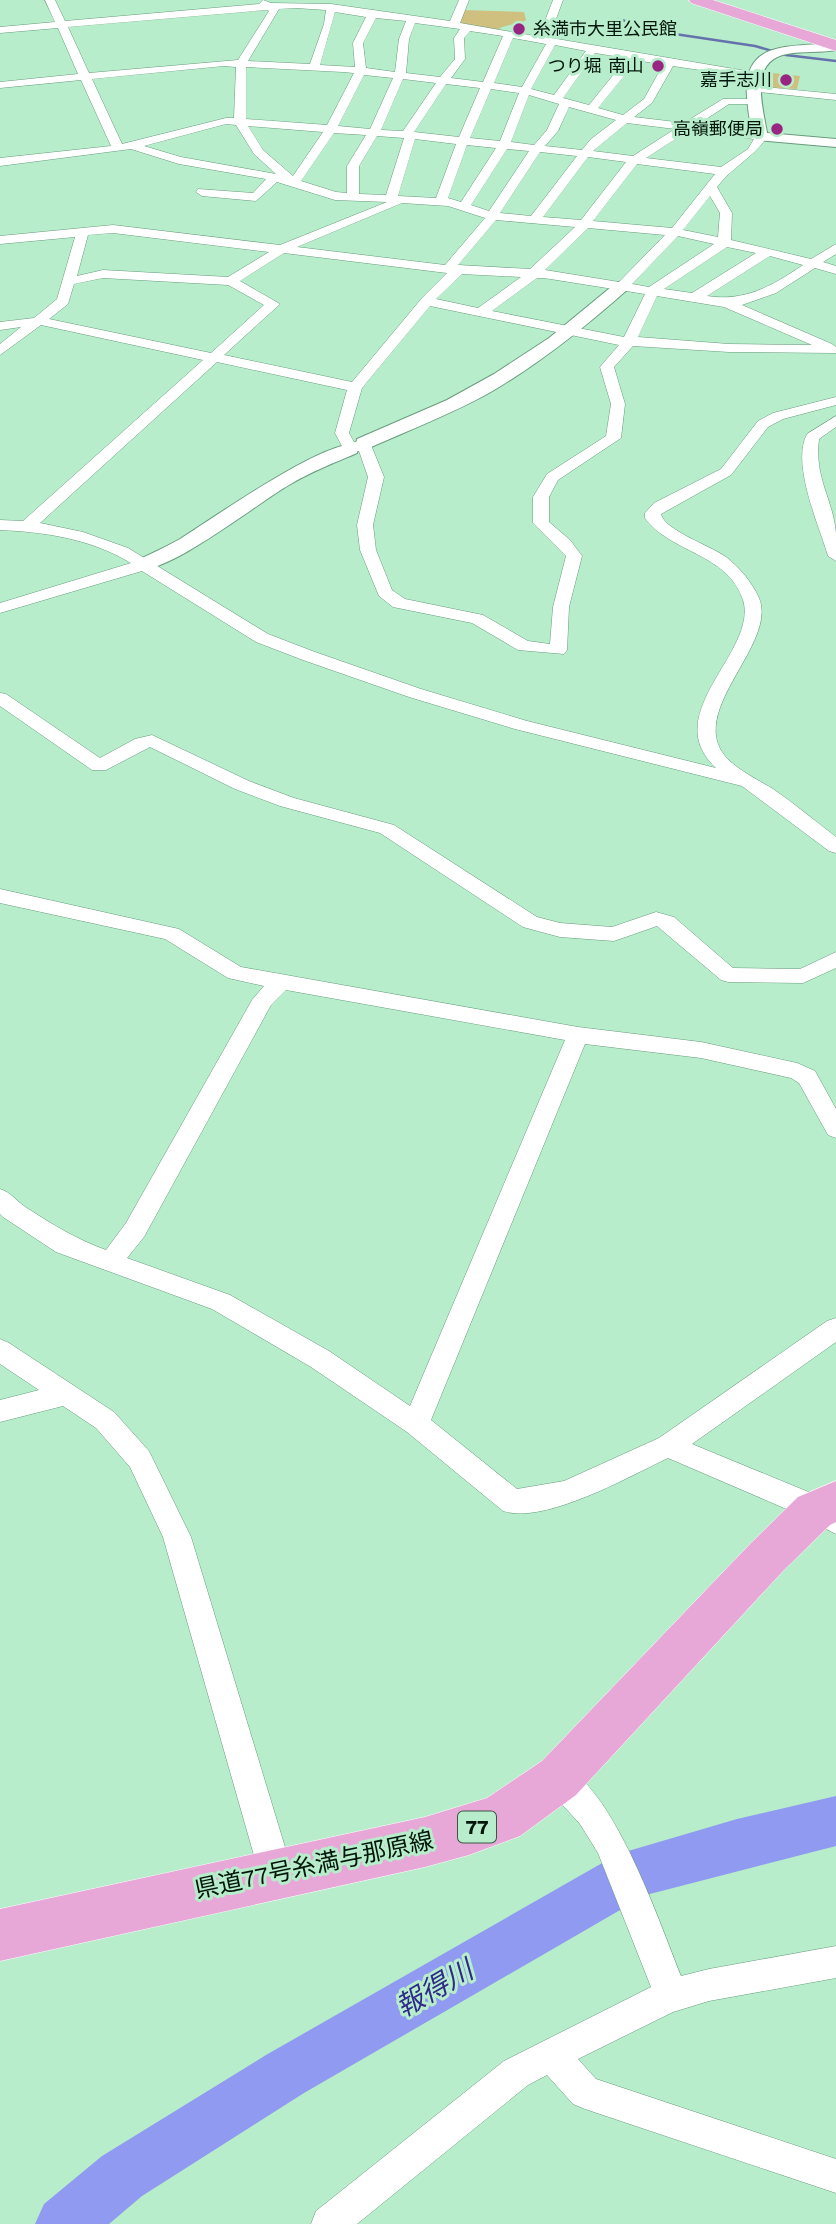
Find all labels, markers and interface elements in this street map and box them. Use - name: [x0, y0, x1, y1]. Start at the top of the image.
- place label: 糸満市大里公民館: [533, 18, 677, 39]
- marker: 糸満市大里公民館: [511, 21, 527, 37]
- place label: つり堀 南山: [548, 55, 644, 76]
- marker: つり堀 南山: [650, 58, 666, 74]
- place label: 嘉手志川: [700, 69, 772, 90]
- marker: 嘉手志川: [778, 72, 794, 88]
- place label: 高嶺郵便局: [673, 118, 763, 139]
- marker: 高嶺郵便局: [769, 121, 785, 137]
- road number: 77: [458, 1812, 496, 1842]
- street label: 県道77号糸満与那原線: [192, 1826, 436, 1904]
- water label: 報得川: [390, 1952, 481, 2024]

